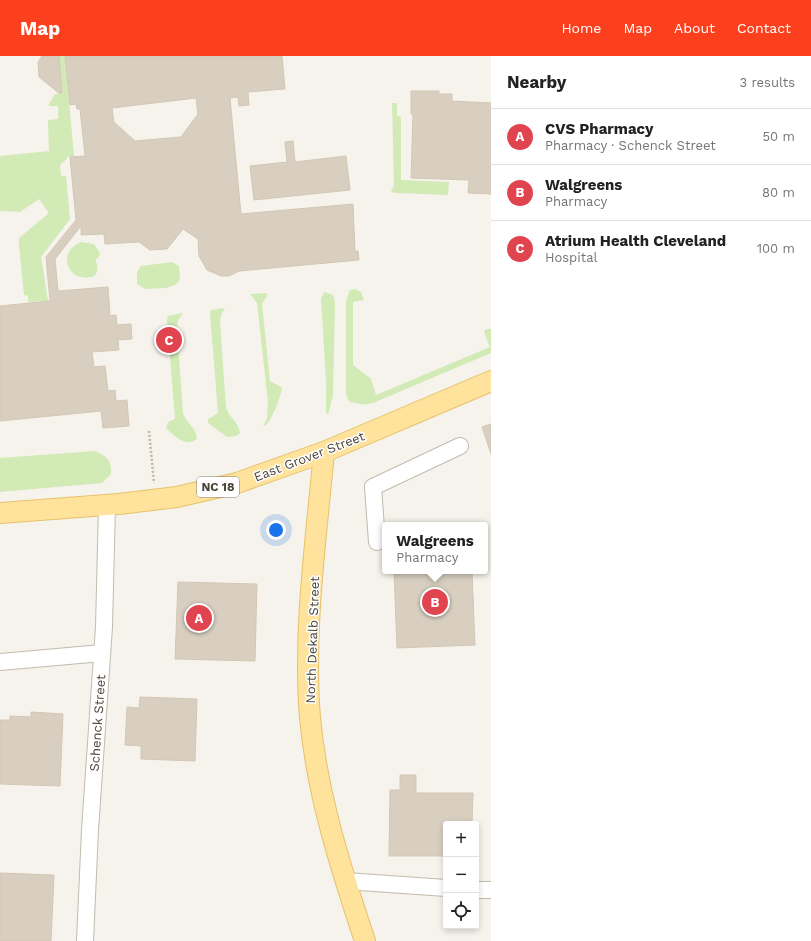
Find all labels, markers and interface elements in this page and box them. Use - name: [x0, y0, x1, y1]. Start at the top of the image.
- text: Map: [20, 17, 60, 40]
- text: Home: [561, 20, 601, 36]
- text: Map: [623, 20, 652, 36]
- text: About: [674, 20, 715, 36]
- text: Contact: [737, 20, 791, 36]
- text: Nearby: [507, 72, 566, 92]
- text: 3 results: [740, 75, 795, 90]
- text: CVS Pharmacy: [545, 120, 653, 138]
- text: A: [516, 129, 524, 144]
- text: 50 m: [763, 129, 795, 144]
- text: Pharmacy · Schenck Street: [545, 138, 716, 153]
- text: Walgreens: [545, 176, 622, 194]
- text: B: [516, 185, 524, 200]
- text: 80 m: [762, 185, 795, 200]
- text: Pharmacy: [545, 194, 607, 209]
- text: Atrium Health Cleveland: [545, 232, 726, 250]
- text: C: [516, 241, 524, 256]
- text: 100 m: [757, 241, 795, 256]
- text: Hospital: [545, 250, 597, 265]
- pin: C: [156, 325, 182, 355]
- street label: East Grover Street: [252, 428, 367, 485]
- road number: NC 18: [197, 477, 239, 497]
- your location: [266, 520, 286, 540]
- popup: [382, 522, 488, 574]
- text: Walgreens: [396, 532, 474, 550]
- text: Pharmacy: [396, 550, 458, 565]
- street label: North Dekalb Street: [303, 576, 322, 704]
- pin: B: [422, 587, 448, 617]
- pin: A: [186, 603, 212, 633]
- street label: Schenck Street: [87, 674, 108, 772]
- map controls: [443, 821, 479, 929]
- button: +: [443, 821, 479, 857]
- button: −: [443, 857, 479, 893]
- button: locate: [443, 893, 479, 929]

